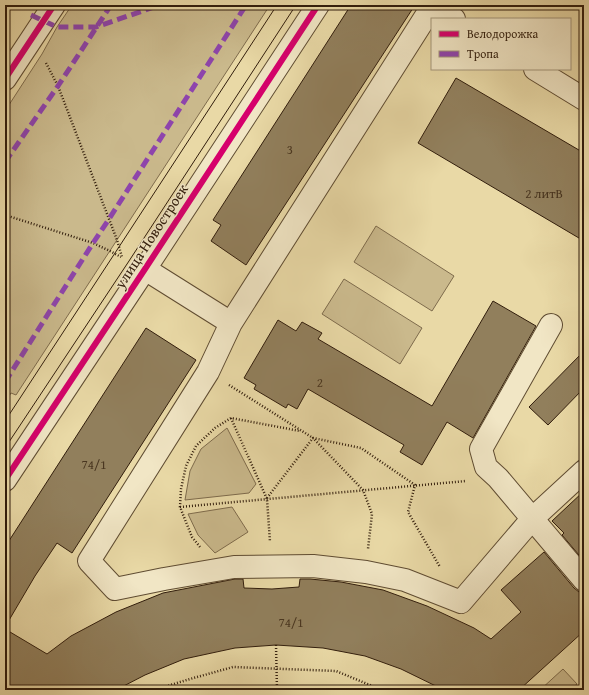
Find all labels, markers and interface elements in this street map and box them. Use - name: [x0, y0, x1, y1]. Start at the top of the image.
- legend: [431, 18, 571, 70]
- text: Велодорожка: [467, 25, 538, 42]
- text: Тропа: [467, 45, 499, 62]
- house number: 3: [287, 140, 293, 159]
- street label: улица Новостроек: [109, 179, 193, 293]
- house number: 2 литВ: [525, 184, 563, 203]
- house number: 2: [317, 373, 323, 392]
- house number: 74/1: [82, 455, 106, 474]
- house number: 74/1: [279, 613, 303, 632]

